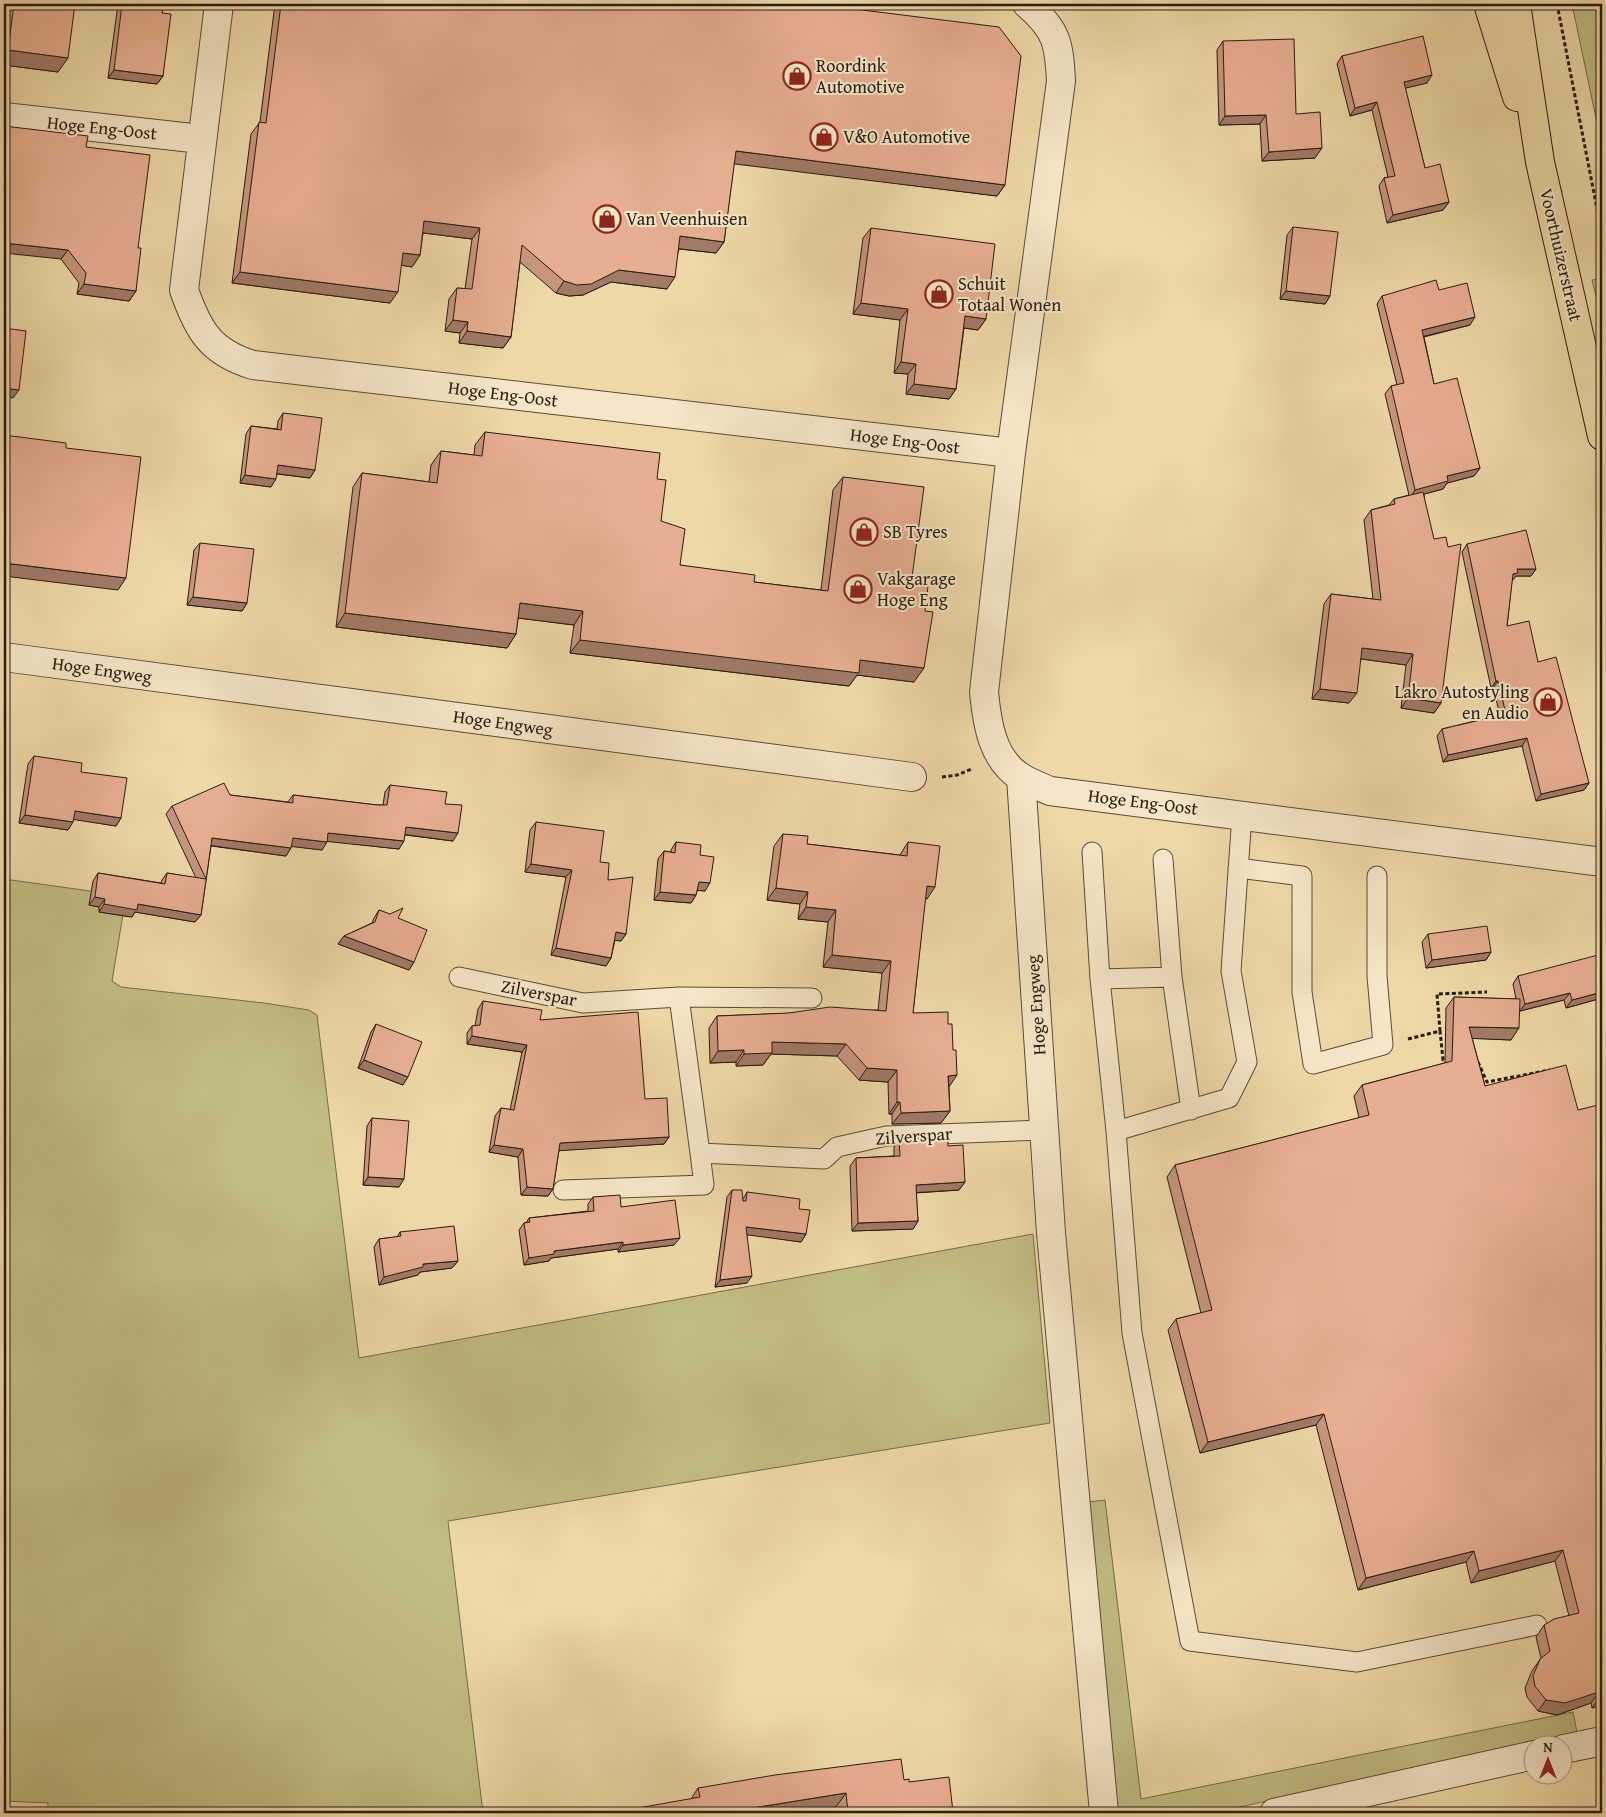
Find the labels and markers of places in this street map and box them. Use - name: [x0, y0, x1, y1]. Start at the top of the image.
- place label: Roordink Automotive: [816, 52, 904, 100]
- shop icon: Roordink Automotive: [782, 61, 812, 91]
- shop icon: V&O Automotive: [809, 122, 839, 152]
- place label: V&O Automotive: [843, 123, 970, 150]
- shop icon: Van Veenhuisen: [592, 204, 622, 234]
- place label: Van Veenhuisen: [626, 205, 748, 232]
- place label: Schuit Totaal Wonen: [958, 270, 1061, 318]
- shop icon: Schuit Totaal Wonen: [924, 279, 954, 309]
- shop icon: SB Tyres: [849, 517, 879, 547]
- place label: SB Tyres: [883, 518, 948, 545]
- place label: Vakgarage Hoge Eng: [877, 565, 956, 613]
- shop icon: Vakgarage Hoge Eng: [843, 574, 873, 604]
- place label: Lakro Autostyling en Audio: [1394, 678, 1529, 726]
- shop icon: Lakro Autostyling en Audio: [1533, 687, 1563, 717]

